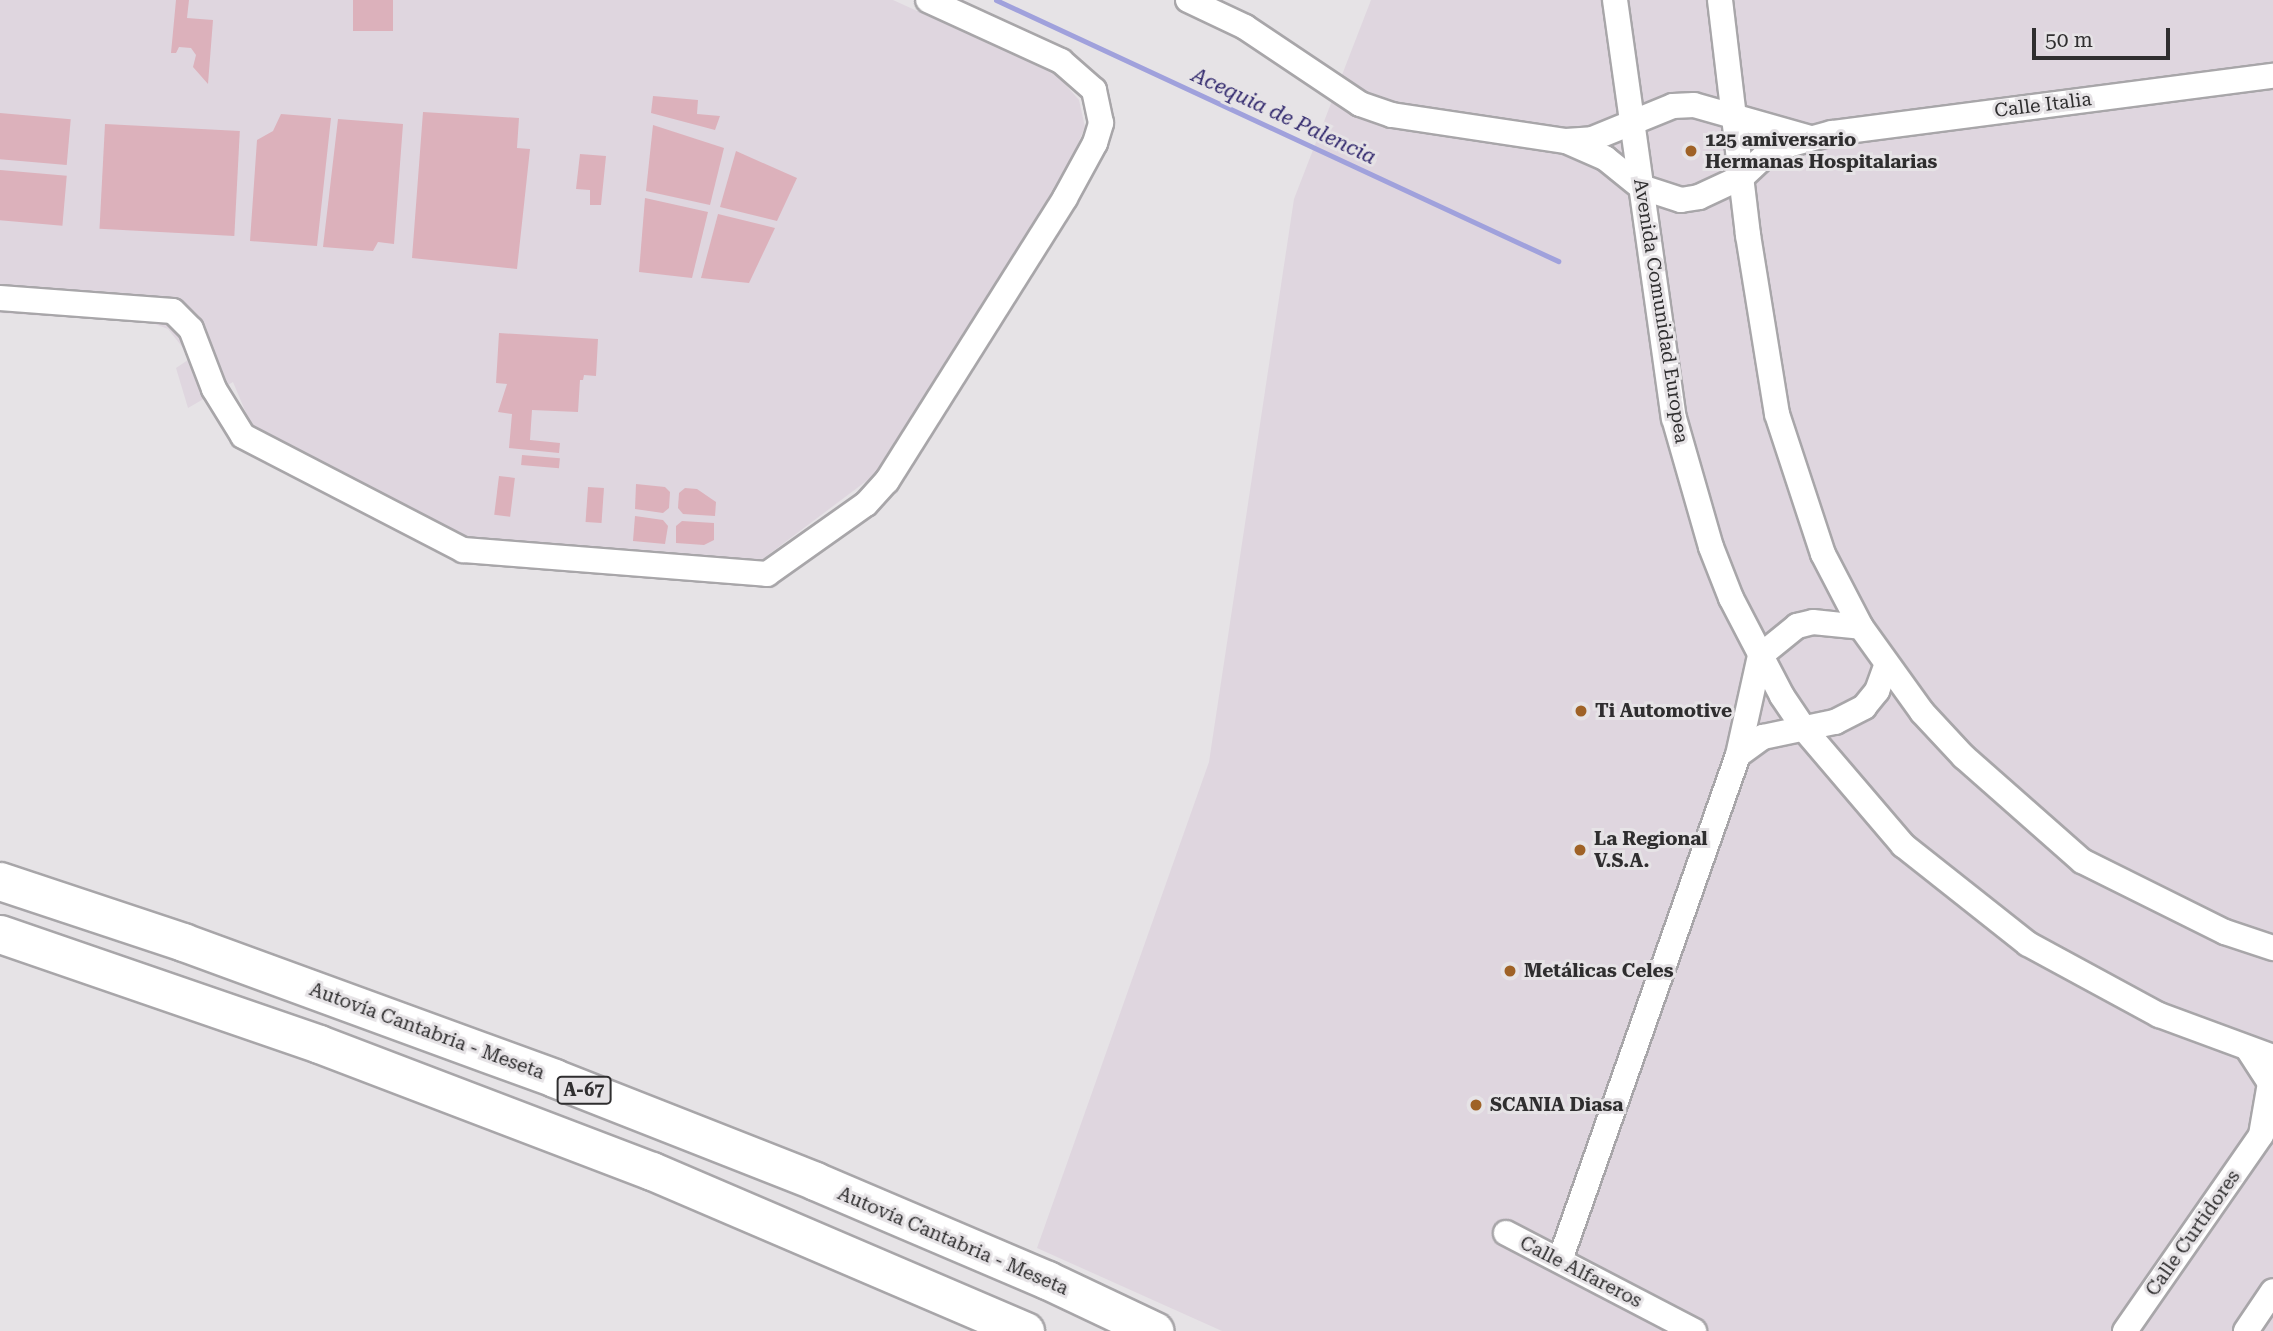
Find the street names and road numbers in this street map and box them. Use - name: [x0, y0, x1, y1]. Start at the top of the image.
- street label: Calle Italia: [1993, 88, 2093, 122]
- street label: Avenida Comunidad Europea: [1629, 177, 1693, 445]
- street label: Autovía Cantabria - Meseta: [306, 978, 548, 1084]
- road number: A-67: [556, 1076, 612, 1105]
- street label: Calle Curtidores: [2141, 1166, 2245, 1300]
- street label: Autovía Cantabria - Meseta: [834, 1182, 1072, 1300]
- street label: Calle Alfareros: [1516, 1231, 1646, 1313]

